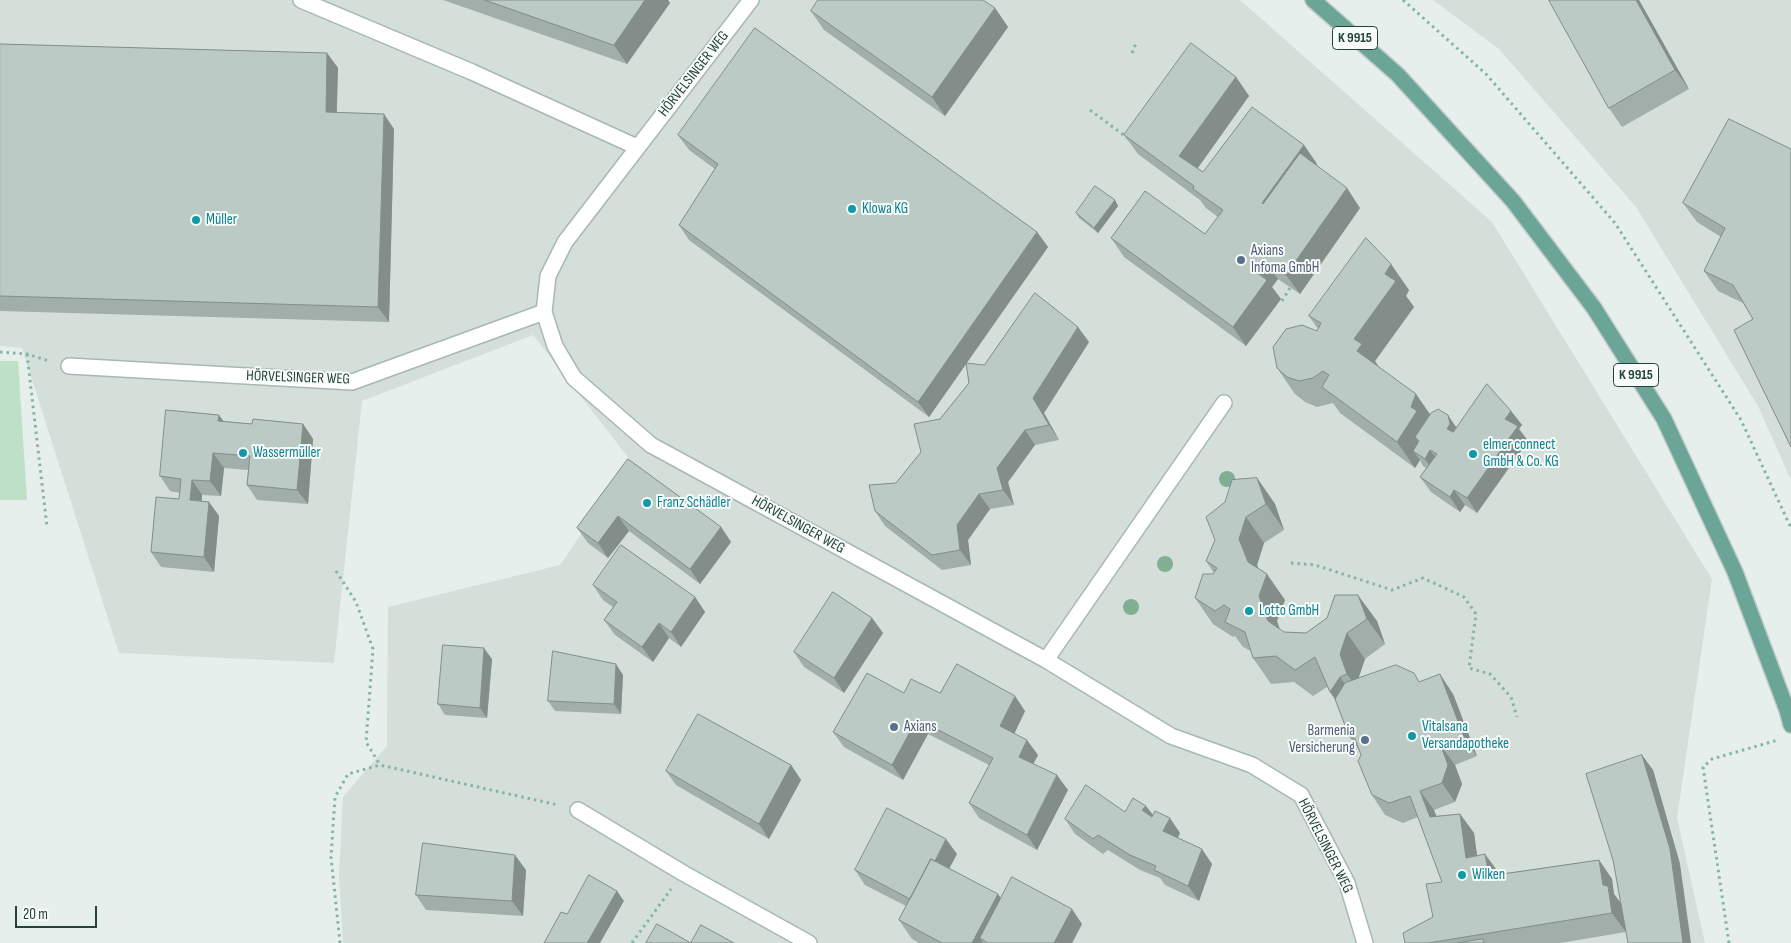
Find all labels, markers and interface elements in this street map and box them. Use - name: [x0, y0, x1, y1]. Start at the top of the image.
- road number: K 9915: [1332, 26, 1378, 49]
- street label: HÖRVELSINGER WEG: [655, 28, 733, 120]
- place label: Klowa KG: [862, 200, 908, 218]
- marker: Klowa KG: [846, 203, 858, 215]
- place label: Müller: [206, 211, 237, 229]
- marker: Müller: [190, 214, 202, 226]
- place label: Axians Infoma GmbH: [1251, 242, 1319, 277]
- marker: Axians Infoma GmbH: [1235, 254, 1247, 266]
- road number: K 9915: [1614, 364, 1658, 386]
- street label: HÖRVELSINGER WEG: [246, 367, 350, 389]
- place label: elmer connect GmbH & Co. KG: [1483, 436, 1559, 471]
- place label: Wassermüller: [253, 444, 321, 462]
- marker: Wassermüller: [237, 447, 249, 459]
- marker: elmer connect GmbH & Co. KG: [1467, 448, 1479, 460]
- street label: HÖRVELSINGER WEG: [748, 492, 848, 558]
- place label: Franz Schädler: [657, 494, 731, 512]
- marker: Franz Schädler: [641, 497, 653, 509]
- place label: Lotto GmbH: [1259, 602, 1319, 620]
- marker: Lotto GmbH: [1243, 605, 1255, 617]
- place label: Axians: [904, 718, 937, 736]
- place label: Vitalsana Versandapotheke: [1422, 718, 1509, 753]
- marker: Axians: [888, 721, 900, 733]
- place label: Barmenia Versicherung: [1289, 722, 1355, 757]
- marker: Vitalsana Versandapotheke: [1406, 730, 1418, 742]
- marker: Barmenia Versicherung: [1359, 734, 1371, 746]
- street label: HÖRVELSINGER WEG: [1293, 796, 1357, 896]
- place label: Wilken: [1472, 866, 1505, 884]
- marker: Wilken: [1456, 869, 1468, 881]
- scale bar: [18, 896, 100, 928]
- text: 20 m: [23, 905, 48, 924]

